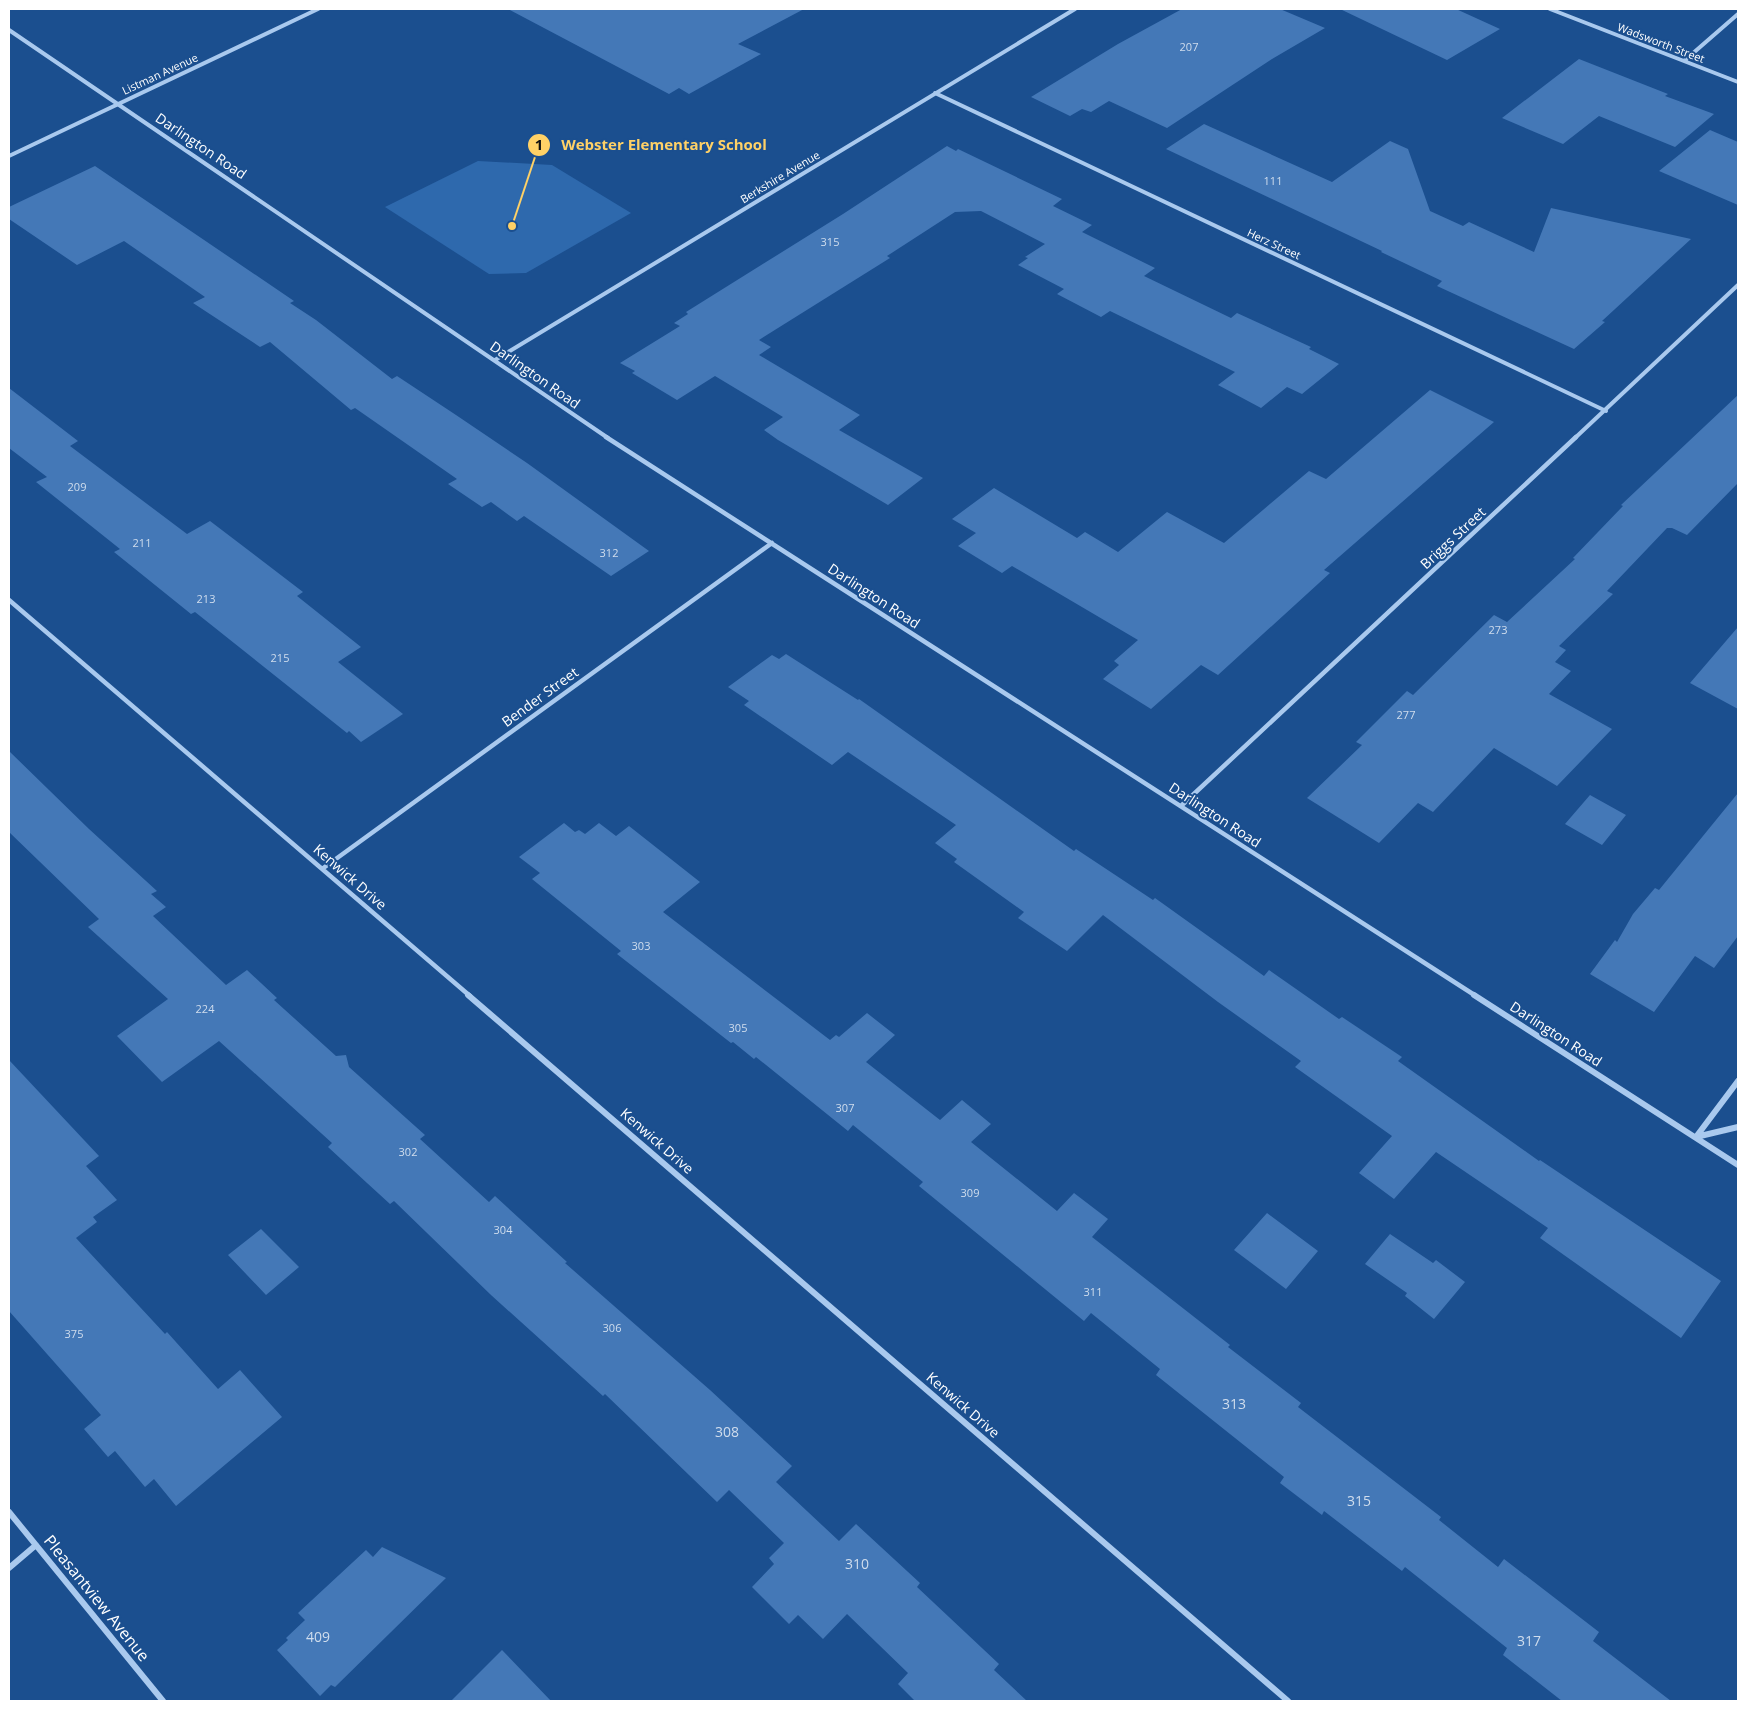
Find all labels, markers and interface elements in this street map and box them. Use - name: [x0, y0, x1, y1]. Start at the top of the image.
- street label: Wadsworth Street: [1615, 19, 1707, 66]
- house number: 207: [1180, 39, 1198, 54]
- street label: Listman Avenue: [120, 49, 200, 98]
- street label: Darlington Road: [152, 108, 251, 183]
- callout: Webster Elementary School: [527, 130, 777, 160]
- text: 1: [535, 134, 543, 154]
- text: Webster Elementary School: [561, 134, 767, 154]
- street label: Berkshire Avenue: [737, 147, 822, 206]
- house number: 111: [1264, 173, 1282, 188]
- street label: Herz Street: [1245, 225, 1304, 263]
- house number: 315: [821, 234, 839, 249]
- street label: Darlington Road: [486, 336, 584, 413]
- house number: 209: [68, 479, 86, 494]
- street label: Briggs Street: [1416, 502, 1489, 573]
- house number: 211: [133, 535, 151, 550]
- house number: 312: [600, 545, 618, 560]
- street label: Darlington Road: [825, 559, 924, 632]
- house number: 213: [197, 591, 215, 606]
- house number: 273: [1489, 622, 1507, 637]
- house number: 215: [271, 650, 289, 665]
- street label: Bender Street: [498, 662, 582, 731]
- house number: 277: [1397, 707, 1415, 722]
- street label: Darlington Road: [1166, 778, 1265, 851]
- street label: Kenwick Drive: [310, 839, 391, 914]
- house number: 303: [632, 938, 650, 953]
- street label: Darlington Road: [1507, 997, 1606, 1070]
- house number: 224: [196, 1001, 215, 1016]
- house number: 305: [729, 1020, 747, 1035]
- house number: 307: [836, 1100, 854, 1115]
- street label: Kenwick Drive: [617, 1103, 698, 1178]
- house number: 302: [399, 1144, 417, 1159]
- house number: 309: [961, 1185, 979, 1200]
- house number: 304: [494, 1222, 513, 1237]
- house number: 311: [1084, 1284, 1102, 1299]
- house number: 306: [603, 1320, 621, 1335]
- house number: 375: [65, 1326, 83, 1341]
- street label: Kenwick Drive: [923, 1367, 1004, 1442]
- house number: 313: [1222, 1394, 1246, 1413]
- house number: 308: [715, 1422, 739, 1441]
- house number: 315: [1347, 1491, 1371, 1510]
- street label: Pleasantview Avenue: [39, 1530, 155, 1666]
- house number: 310: [845, 1554, 869, 1573]
- house number: 409: [306, 1627, 330, 1646]
- house number: 317: [1517, 1631, 1541, 1650]

